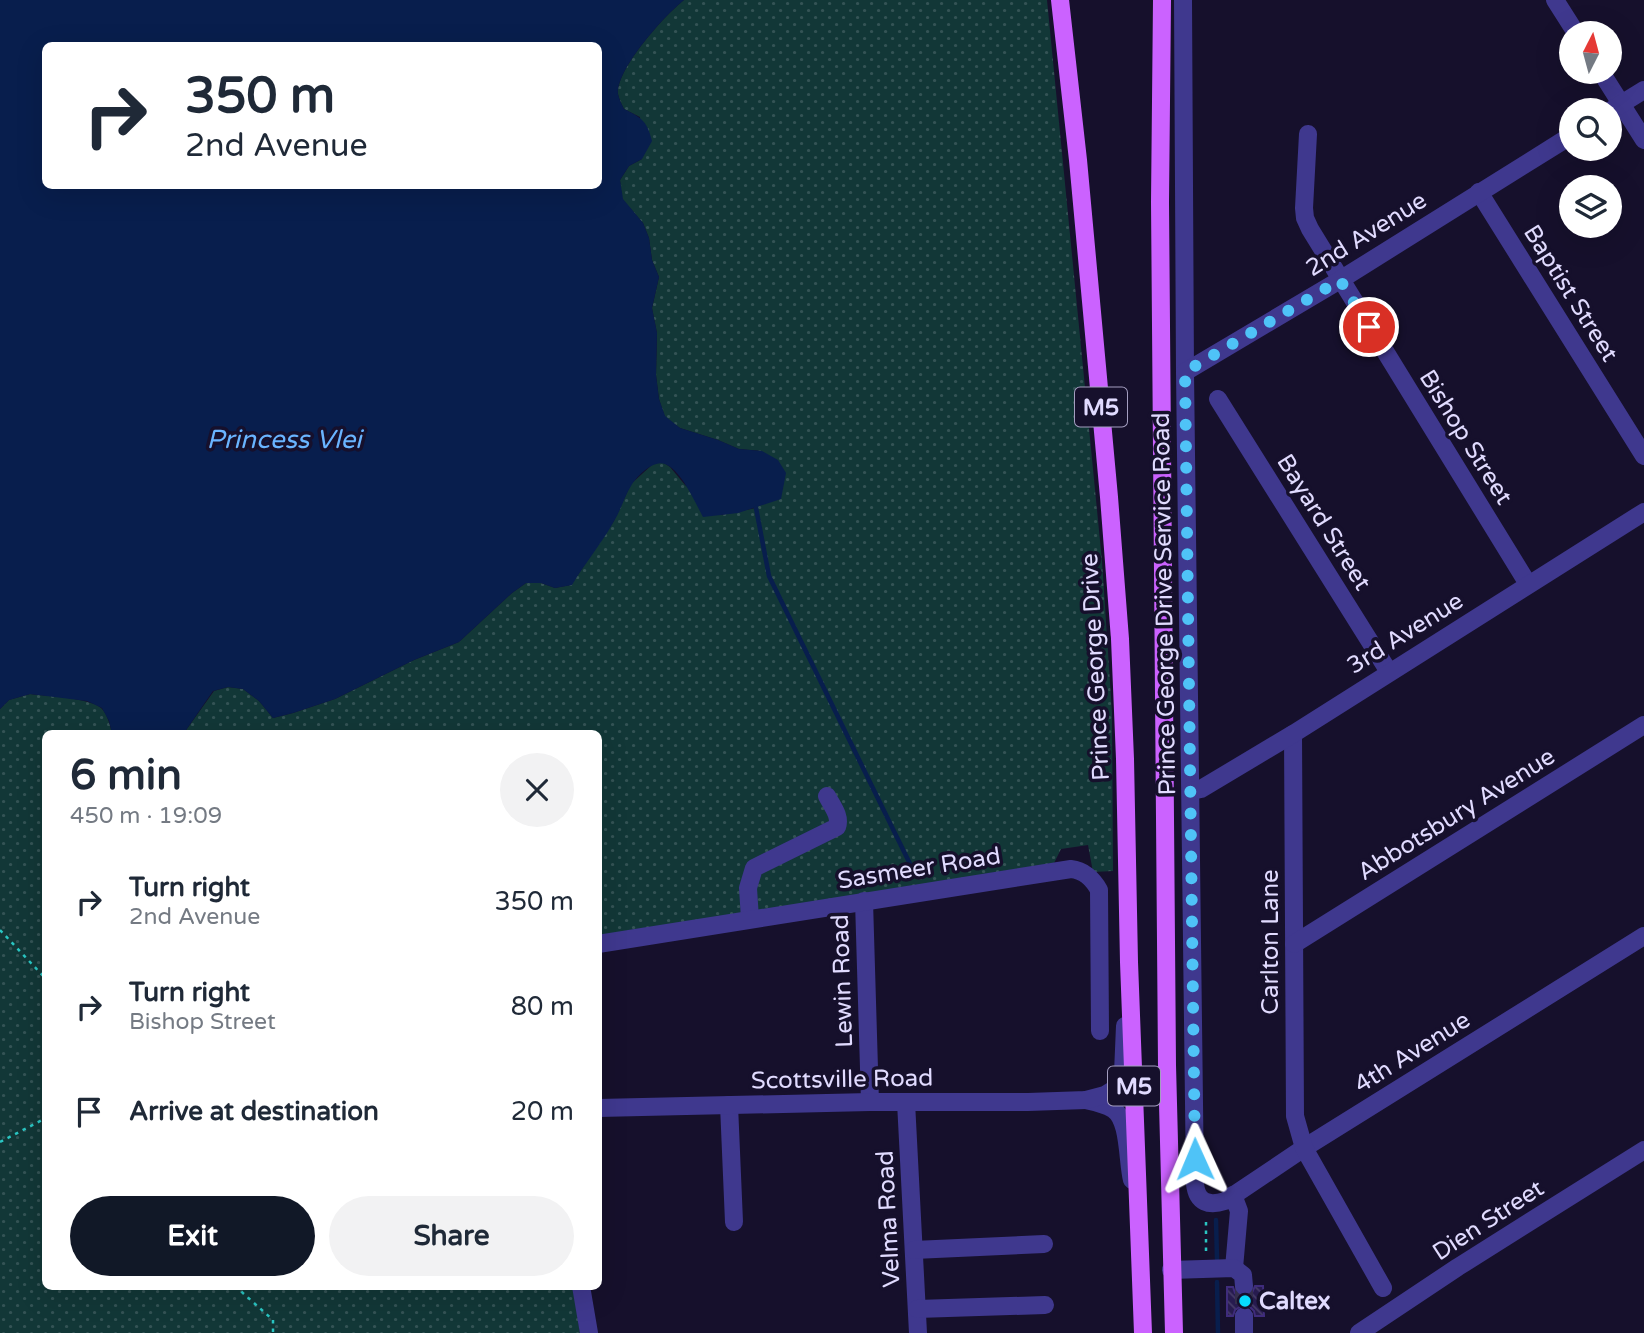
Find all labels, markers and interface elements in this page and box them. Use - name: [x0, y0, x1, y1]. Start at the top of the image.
- north arrow: [1559, 21, 1622, 84]
- map controls: [1559, 21, 1622, 238]
- text: 350 m: [185, 67, 335, 126]
- icon: right: [70, 70, 161, 161]
- button: search: [1559, 98, 1622, 161]
- text: 2nd Avenue: [185, 127, 368, 165]
- button: layers: [1559, 175, 1622, 238]
- street label: 2nd Avenue: [1301, 186, 1432, 283]
- street label: Baptist Street: [1517, 220, 1624, 367]
- pin: [1339, 297, 1399, 357]
- icon: arrive: [1350, 308, 1388, 346]
- street label: Bishop Street: [1413, 365, 1518, 510]
- road number: M5: [1075, 388, 1127, 426]
- street label: Prince George Drive Service Road: [1147, 412, 1182, 796]
- water label: Princess Vlei: [206, 424, 365, 455]
- street label: Bayard Street: [1270, 449, 1377, 596]
- street label: Prince George Drive: [1075, 553, 1116, 781]
- street label: 3rd Avenue: [1342, 586, 1469, 680]
- street label: Abbotsbury Avenue: [1352, 742, 1560, 887]
- text: 6 min: [70, 750, 182, 801]
- button: close: [500, 753, 574, 827]
- text: 450 m · 19:09: [70, 802, 222, 830]
- street label: Sasmeer Road: [835, 841, 1003, 896]
- street label: Carlton Lane: [1256, 869, 1285, 1015]
- text: Turn right: [129, 872, 250, 903]
- icon: right: [70, 883, 108, 921]
- text: 350 m: [494, 886, 574, 917]
- text: 2nd Avenue: [129, 903, 260, 931]
- street label: Lewin Road: [826, 914, 859, 1048]
- text: Turn right: [129, 977, 250, 1008]
- icon: right: [70, 988, 108, 1026]
- text: 80 m: [511, 991, 574, 1022]
- street label: 4th Avenue: [1349, 1005, 1475, 1099]
- text: Bishop Street: [129, 1008, 276, 1036]
- street label: Scottsville Road: [751, 1063, 934, 1096]
- road number: M5: [1108, 1066, 1160, 1106]
- icon: arrive: [70, 1093, 108, 1131]
- text: Arrive at destination: [129, 1096, 379, 1127]
- text: 20 m: [511, 1096, 574, 1127]
- position arrow: [1158, 1122, 1232, 1196]
- street label: Velma Road: [870, 1150, 907, 1288]
- street label: Dien Street: [1427, 1174, 1549, 1267]
- button: Exit: [70, 1196, 315, 1276]
- button: Share: [329, 1196, 574, 1276]
- place label: Caltex: [1259, 1287, 1331, 1316]
- marker: Caltex: [1237, 1293, 1253, 1309]

